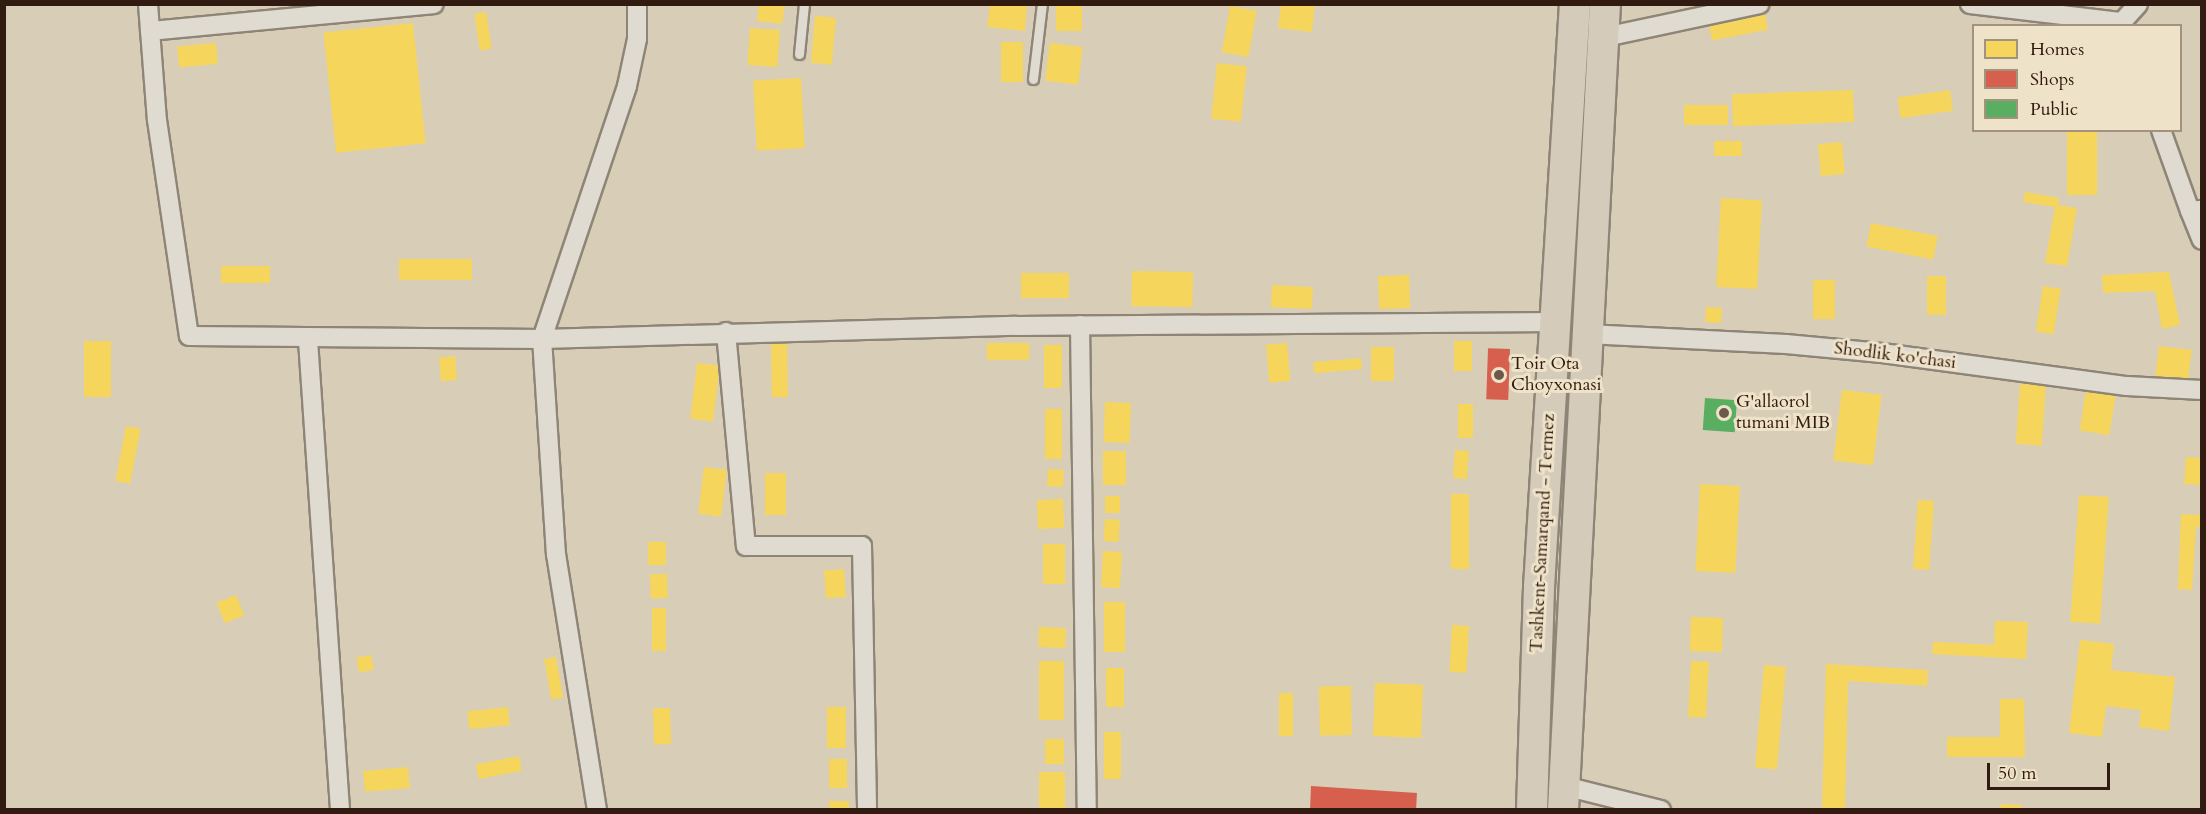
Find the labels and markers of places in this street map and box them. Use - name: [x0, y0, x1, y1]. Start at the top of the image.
- place label: Toir Ota Choyxonasi: [1511, 354, 1602, 397]
- marker: Toir Ota Choyxonasi: [1492, 368, 1506, 382]
- place label: G'allaorol tumani MIB: [1736, 392, 1830, 434]
- marker: G'allaorol tumani MIB: [1717, 406, 1731, 420]

